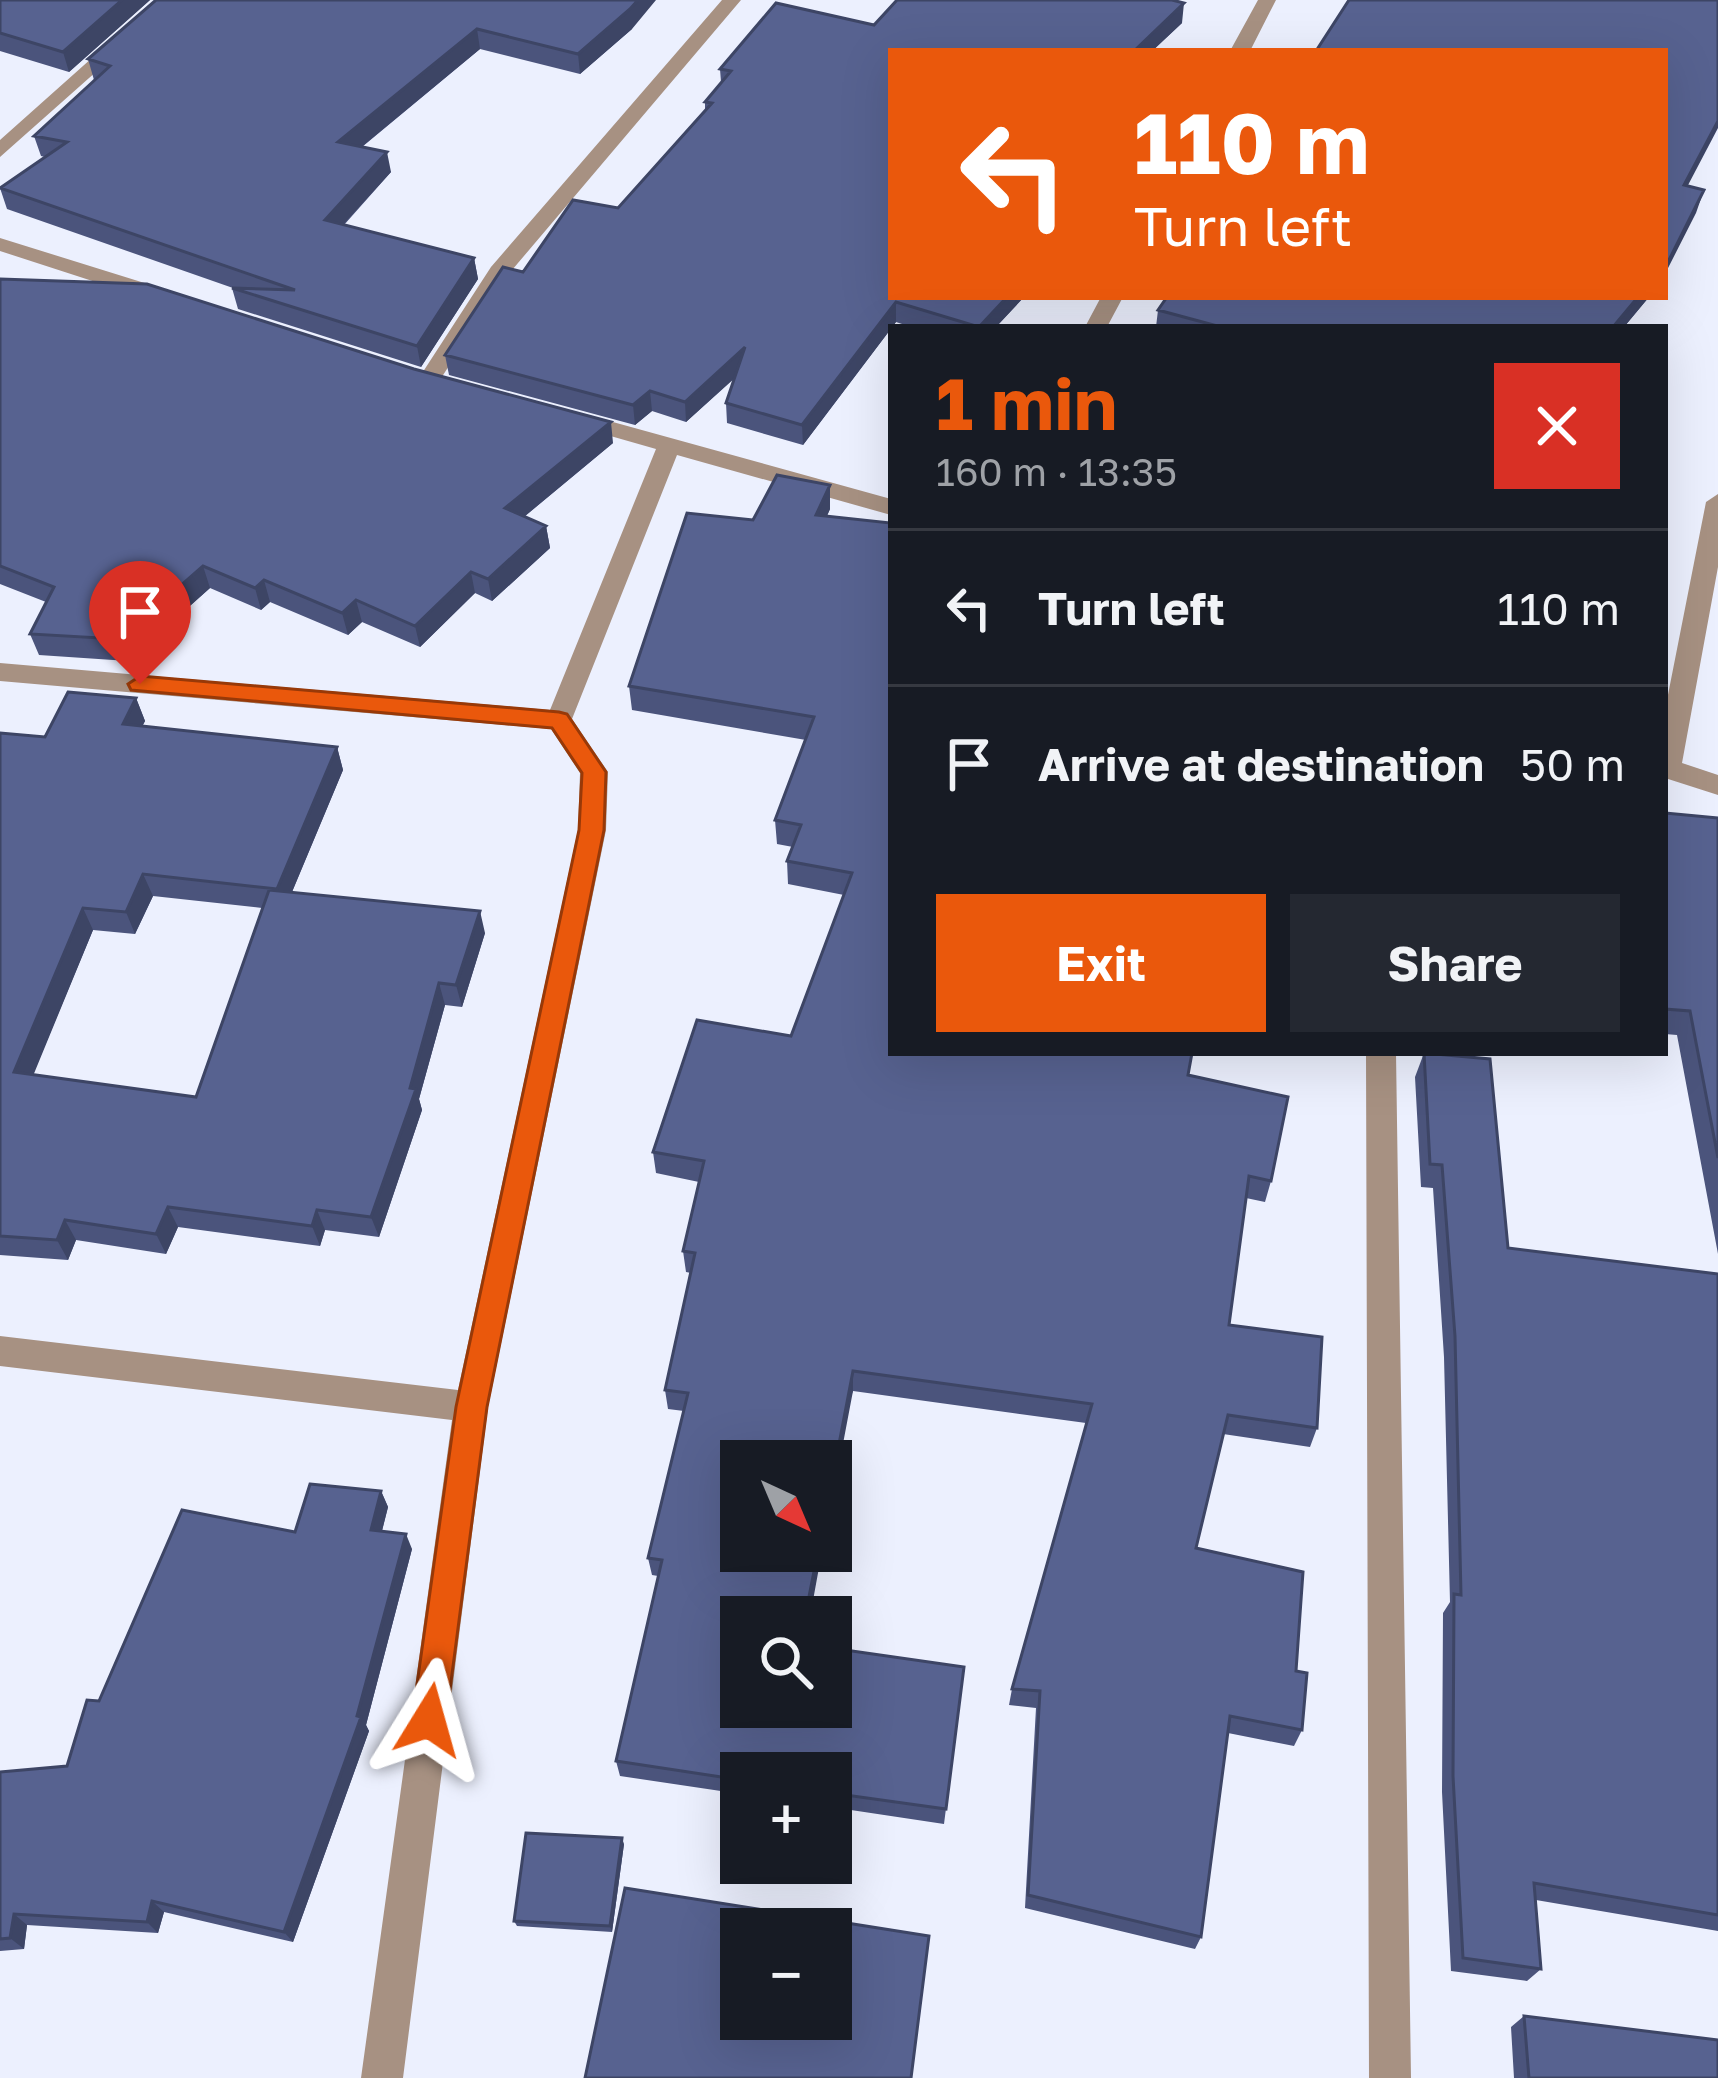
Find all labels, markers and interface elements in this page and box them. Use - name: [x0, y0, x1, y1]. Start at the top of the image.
- text: 110 m: [1134, 92, 1370, 192]
- icon: left: [936, 96, 1092, 252]
- text: Turn left: [1134, 193, 1352, 258]
- text: 1 min: [936, 359, 1117, 446]
- button: close: [1494, 363, 1620, 489]
- text: 160 m · 13:35: [936, 448, 1177, 495]
- pin: [89, 561, 191, 684]
- icon: left: [936, 575, 1002, 641]
- icon: arrive: [107, 579, 173, 645]
- text: Turn left: [1038, 581, 1225, 635]
- text: 110 m: [1497, 581, 1620, 635]
- icon: arrive: [936, 731, 1002, 797]
- text: Arrive at destination: [1038, 737, 1484, 791]
- text: 50 m: [1520, 737, 1625, 791]
- button: Exit: [936, 894, 1266, 1032]
- button: Share: [1290, 894, 1620, 1032]
- north arrow: [720, 1440, 852, 1572]
- map controls: [720, 1440, 852, 2040]
- button: search: [720, 1596, 852, 1728]
- position arrow: [366, 1657, 492, 1783]
- button: +: [720, 1752, 852, 1884]
- button: −: [720, 1908, 852, 2040]

